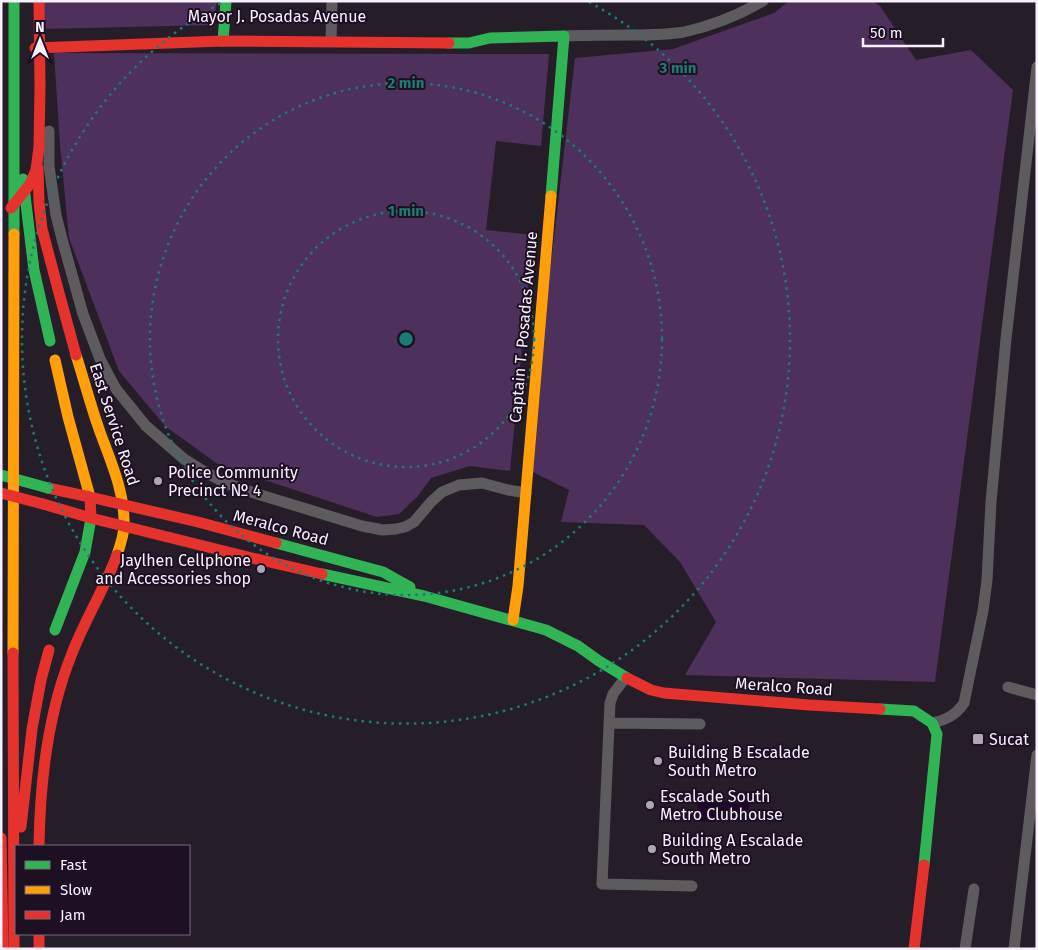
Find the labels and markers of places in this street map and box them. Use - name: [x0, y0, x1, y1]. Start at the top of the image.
- centre of rings: [397, 330, 415, 348]
- place label: Police Community Precinct № 4: [168, 463, 298, 500]
- marker: Police Community Precinct № 4: [152, 475, 164, 487]
- place label: Jaylhen Cellphone and Accessories shop: [96, 551, 251, 588]
- marker: Jaylhen Cellphone and Accessories shop: [255, 563, 267, 575]
- place label: Sucat: [989, 730, 1029, 749]
- marker: Sucat: [971, 732, 985, 746]
- place label: Building B Escalade South Metro: [668, 743, 810, 780]
- marker: Building B Escalade South Metro: [652, 755, 664, 767]
- place label: Escalade South Metro Clubhouse: [660, 787, 783, 824]
- marker: Escalade South Metro Clubhouse: [644, 799, 656, 811]
- place label: Building A Escalade South Metro: [662, 831, 803, 868]
- marker: Building A Escalade South Metro: [646, 843, 658, 855]

